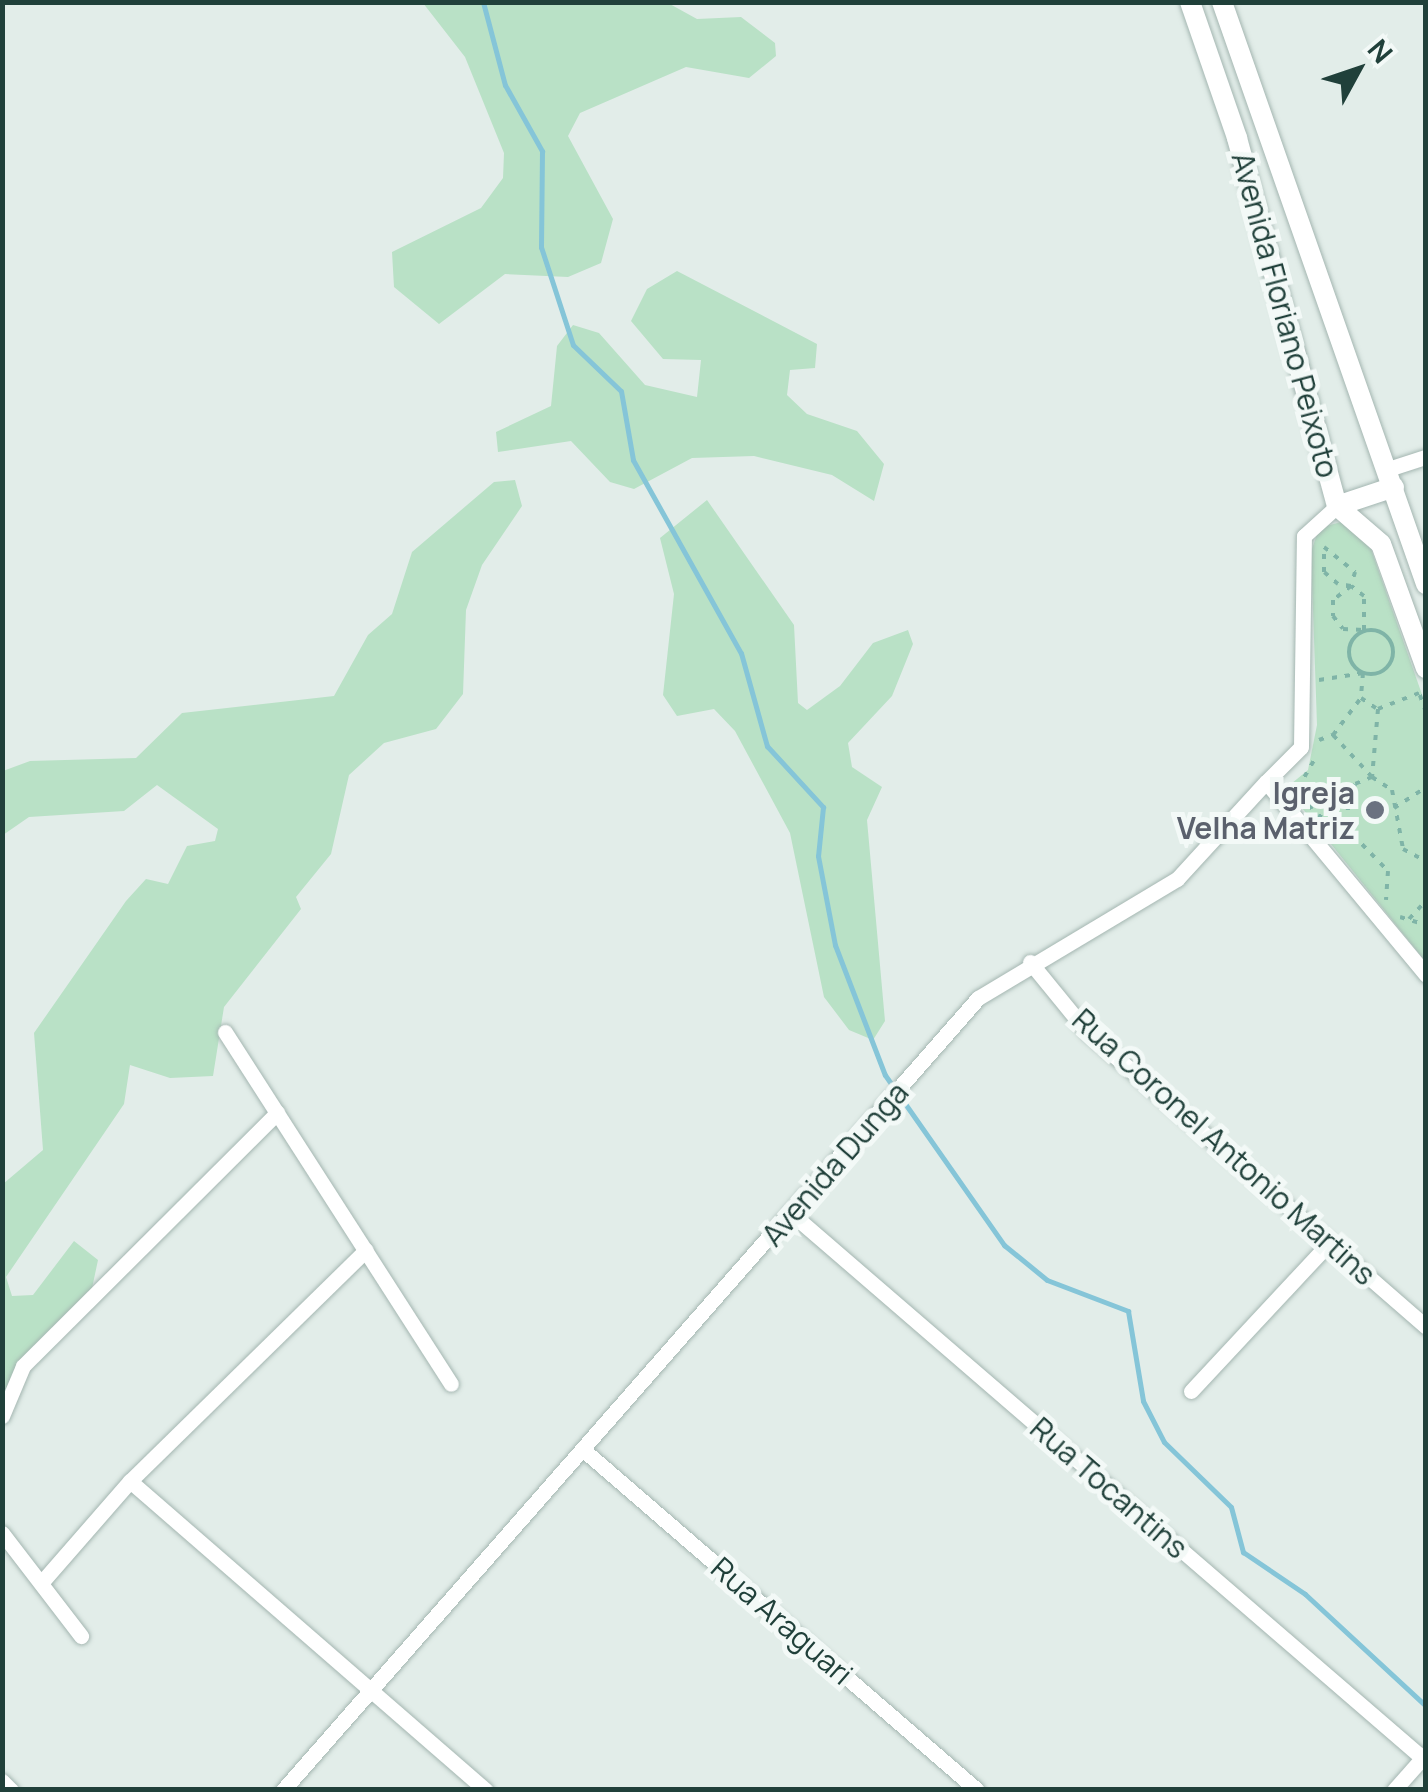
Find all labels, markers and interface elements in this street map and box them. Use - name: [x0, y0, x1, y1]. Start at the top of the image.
- north arrow: [1308, 20, 1408, 120]
- text: N: [1360, 31, 1402, 71]
- street label: Avenida Floriano Peixoto: [1224, 148, 1346, 482]
- place label: Igreja Velha Matriz: [1177, 775, 1355, 846]
- marker: Igreja Velha Matriz: [1364, 799, 1386, 821]
- street label: Rua Coronel Antonio Martins: [1065, 1001, 1383, 1293]
- street label: Avenida Dunga: [754, 1075, 916, 1253]
- street label: Rua Tocantins: [1023, 1410, 1195, 1566]
- street label: Rua Araguari: [704, 1550, 860, 1692]

